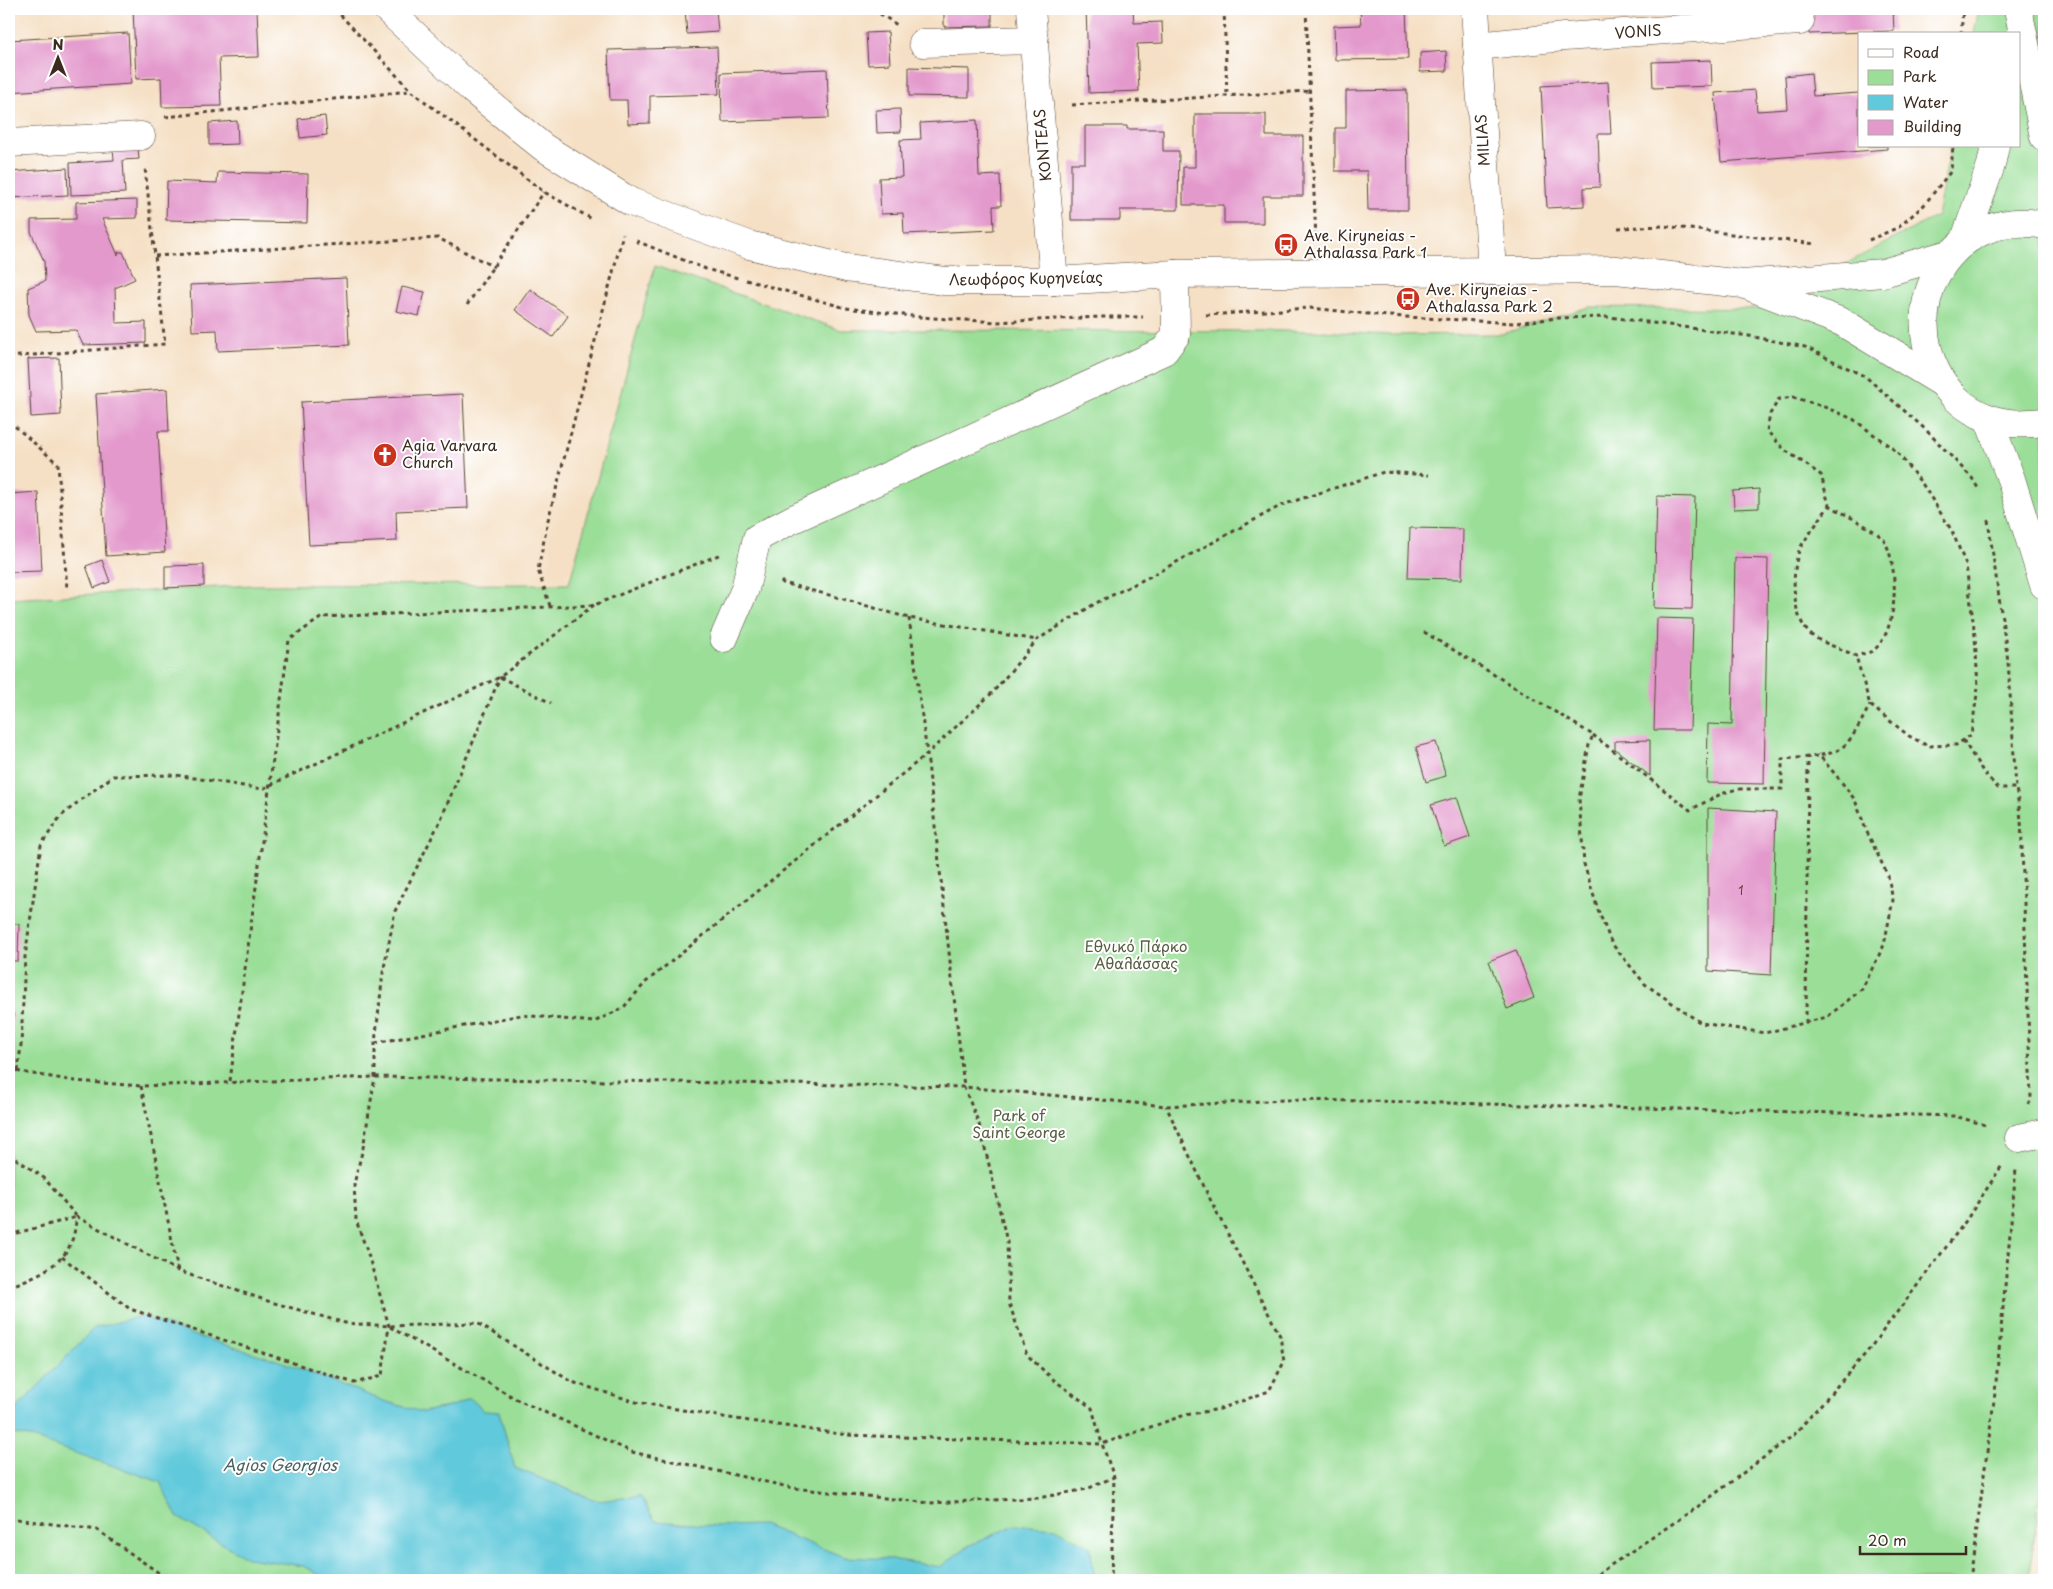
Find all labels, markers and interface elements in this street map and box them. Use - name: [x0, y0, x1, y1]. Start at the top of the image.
- street label: VONIS: [1614, 17, 1662, 44]
- north arrow: [32, 32, 82, 82]
- legend: [1858, 32, 2020, 148]
- text: N: [52, 34, 64, 55]
- text: Road: [1903, 40, 1939, 63]
- text: Park: [1903, 64, 1937, 87]
- text: Water: [1903, 90, 1948, 113]
- street label: KONTEAS: [1027, 108, 1056, 182]
- street label: MILIAS: [1468, 113, 1495, 167]
- text: Building: [1903, 114, 1962, 137]
- place label: Ave. Kiryneias - Athalassa Park 1: [1304, 223, 1427, 263]
- bus stop icon: Ave. Kiryneias - Athalassa Park 1: [1273, 232, 1299, 258]
- street label: Λεωφόρος Κυρηνείας: [949, 265, 1103, 290]
- place label: Ave. Kiryneias - Athalassa Park 2: [1426, 277, 1553, 317]
- bus stop icon: Ave. Kiryneias - Athalassa Park 2: [1395, 286, 1421, 312]
- place label: Agia Varvara Church: [402, 433, 497, 473]
- church icon: Agia Varvara Church: [372, 442, 398, 468]
- house number: 1: [1738, 881, 1744, 899]
- park label: Εθνικό Πάρκο Αθαλάσσας: [1085, 934, 1187, 974]
- park label: Park of Saint George: [972, 1103, 1066, 1143]
- water label: Agios Georgios: [223, 1452, 339, 1476]
- scale bar: [1860, 1524, 1967, 1556]
- text: 20 m: [1868, 1528, 1907, 1551]

